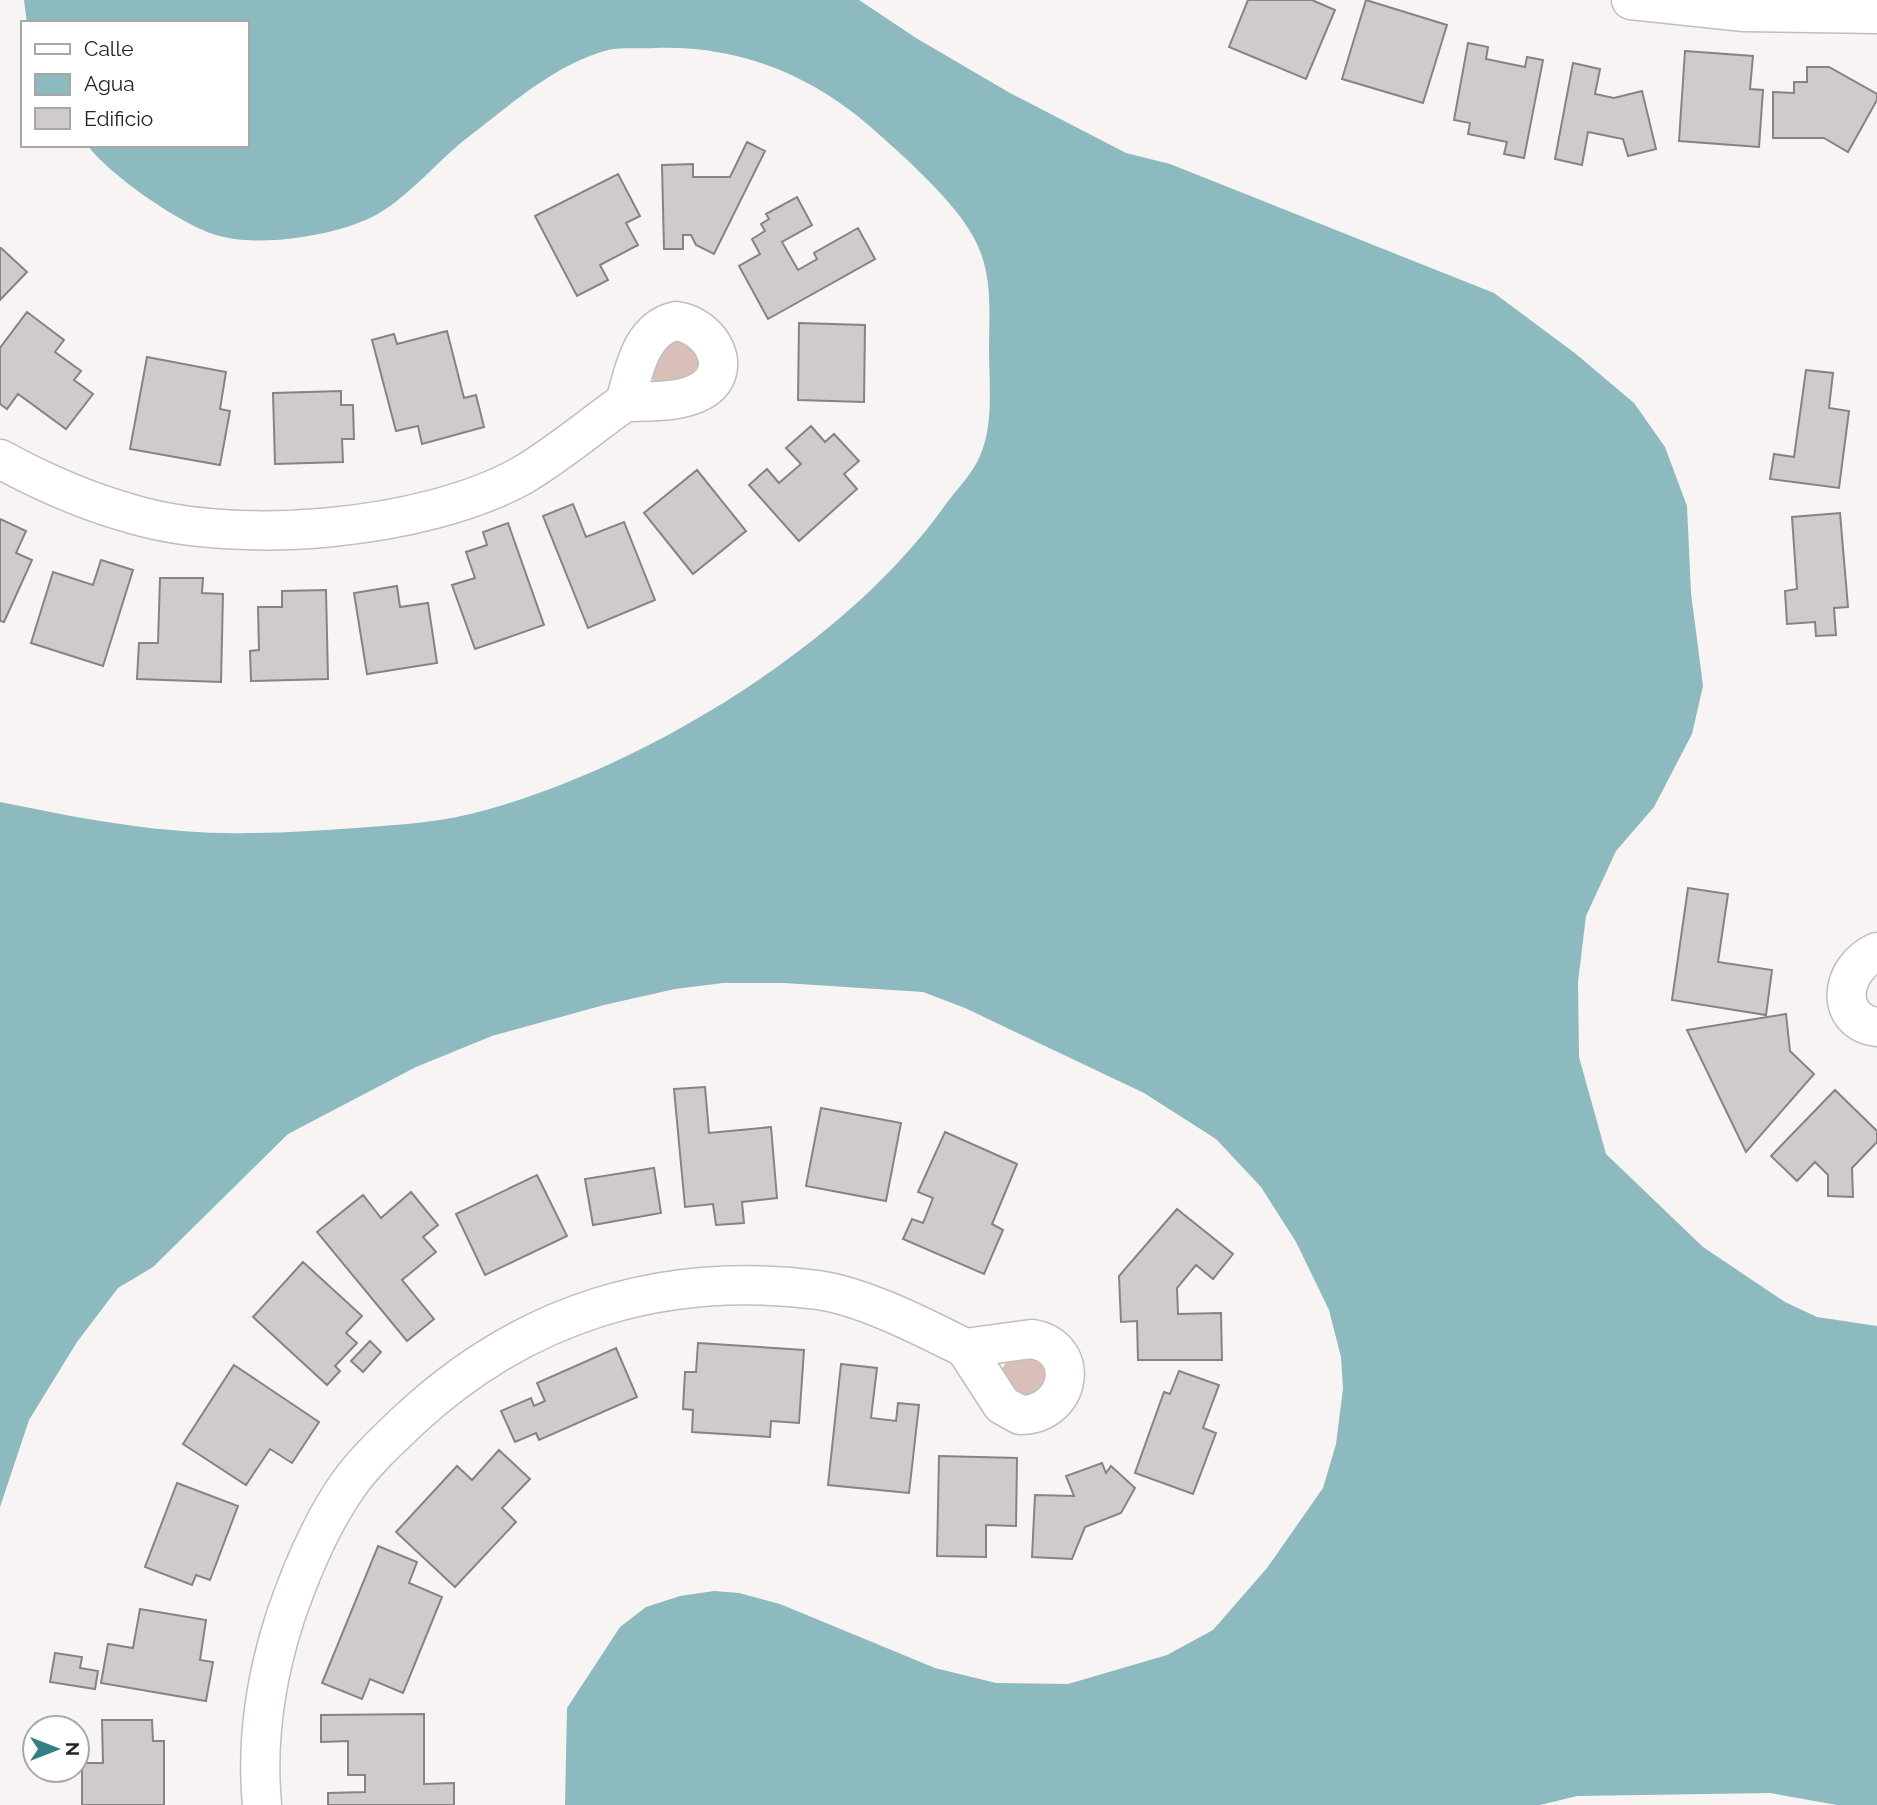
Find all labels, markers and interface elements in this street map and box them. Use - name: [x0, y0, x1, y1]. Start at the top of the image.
- legend: [21, 21, 248, 147]
- text: Calle: [84, 36, 134, 61]
- text: Agua: [84, 71, 135, 96]
- text: Edificio: [84, 106, 153, 131]
- north arrow: [21, 1714, 91, 1784]
- text: N: [62, 1742, 84, 1756]

